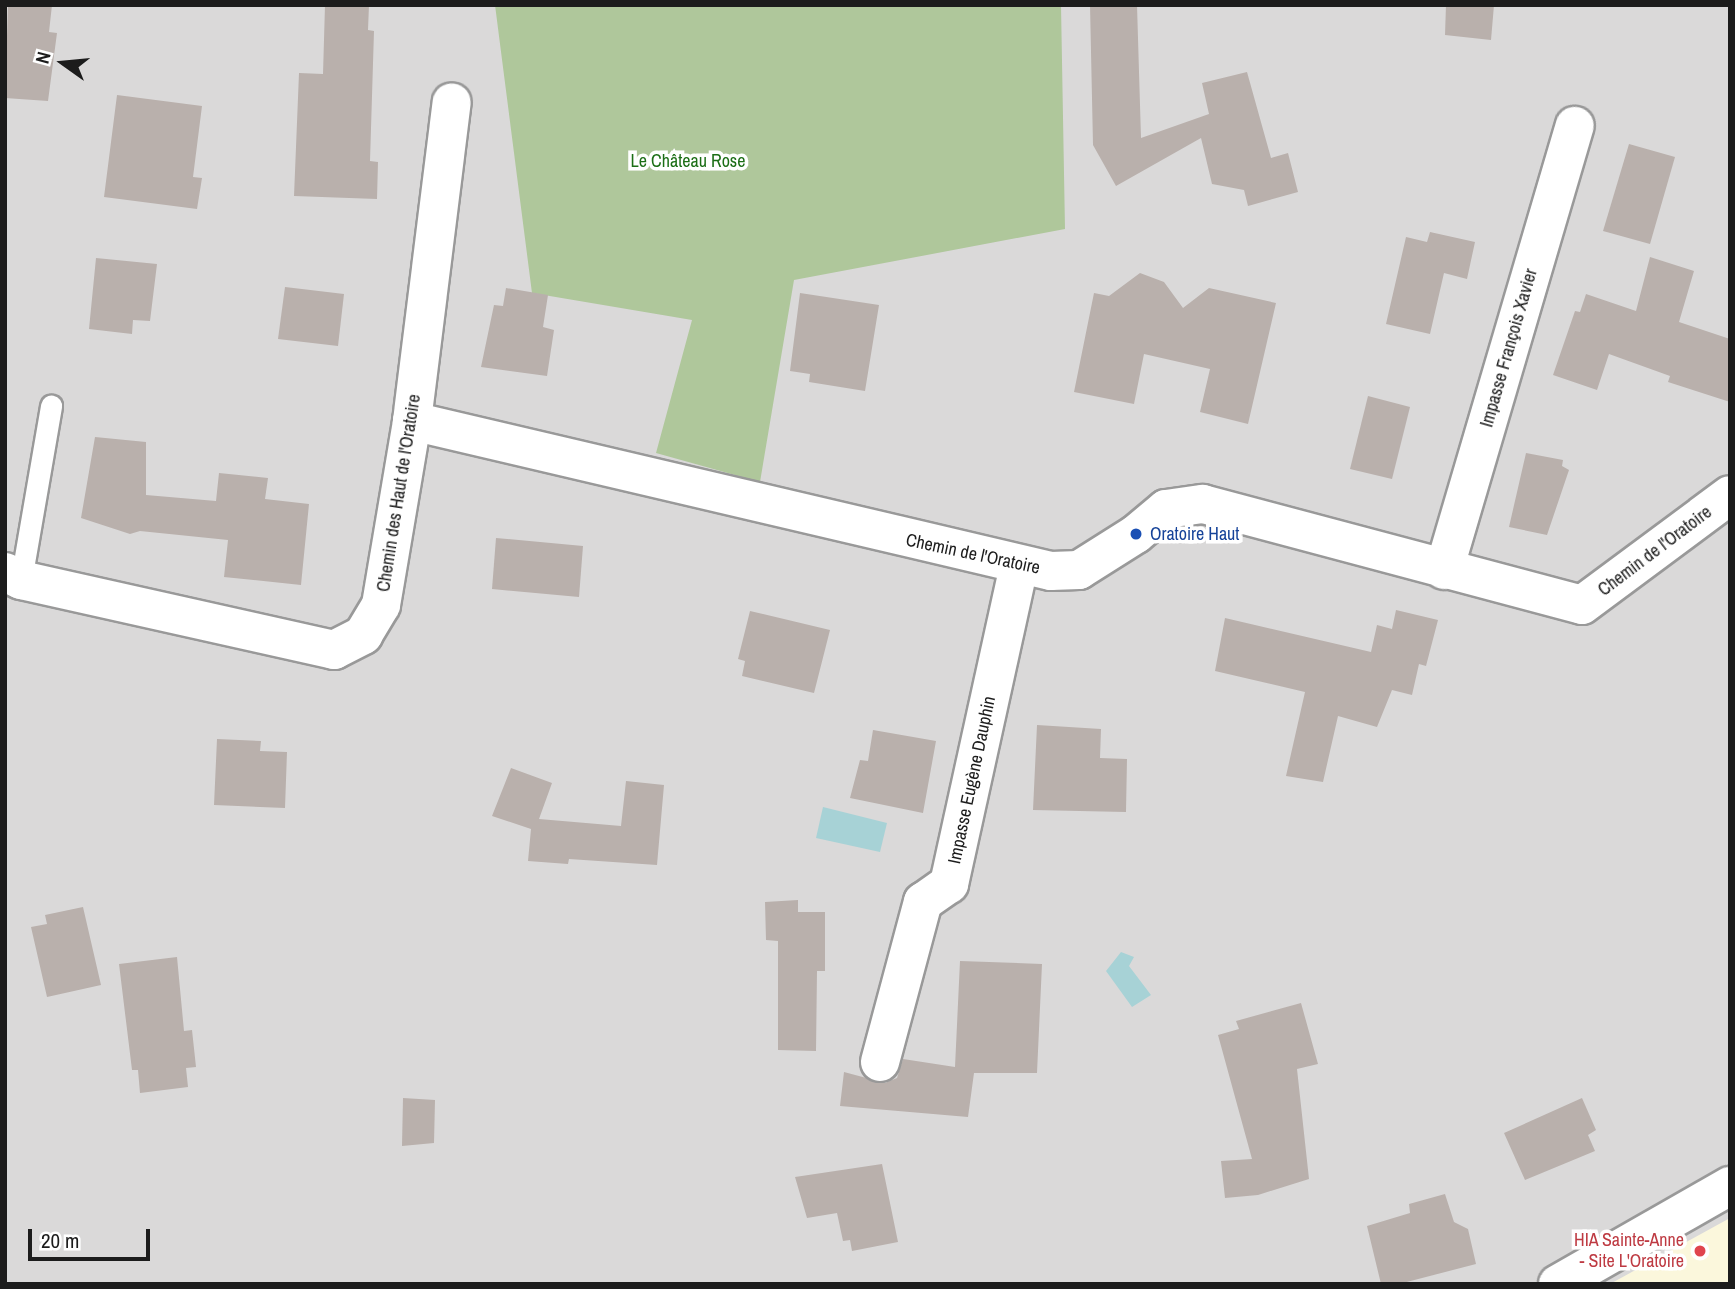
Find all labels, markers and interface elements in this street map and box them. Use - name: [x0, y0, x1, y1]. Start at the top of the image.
- north arrow: [28, 28, 98, 98]
- text: N: [29, 49, 57, 66]
- park label: Le Château Rose: [631, 150, 745, 172]
- street label: Impasse François Xavier: [1476, 266, 1542, 430]
- street label: Chemin des Haut de l'Oratoire: [373, 393, 425, 593]
- street label: Chemin de l'Oratoire: [1594, 501, 1716, 601]
- place label: Oratoire Haut: [1150, 523, 1239, 545]
- marker: Oratoire Haut: [1128, 526, 1144, 542]
- street label: Chemin de l'Oratoire: [904, 529, 1042, 579]
- street label: Impasse Eugène Dauphin: [944, 694, 1000, 866]
- scale bar: [32, 1216, 154, 1260]
- text: 20 m: [41, 1226, 79, 1255]
- place label: HIA Sainte-Anne - Site L'Oratoire: [1573, 1230, 1684, 1272]
- marker: HIA Sainte-Anne - Site L'Oratoire: [1690, 1241, 1710, 1261]

